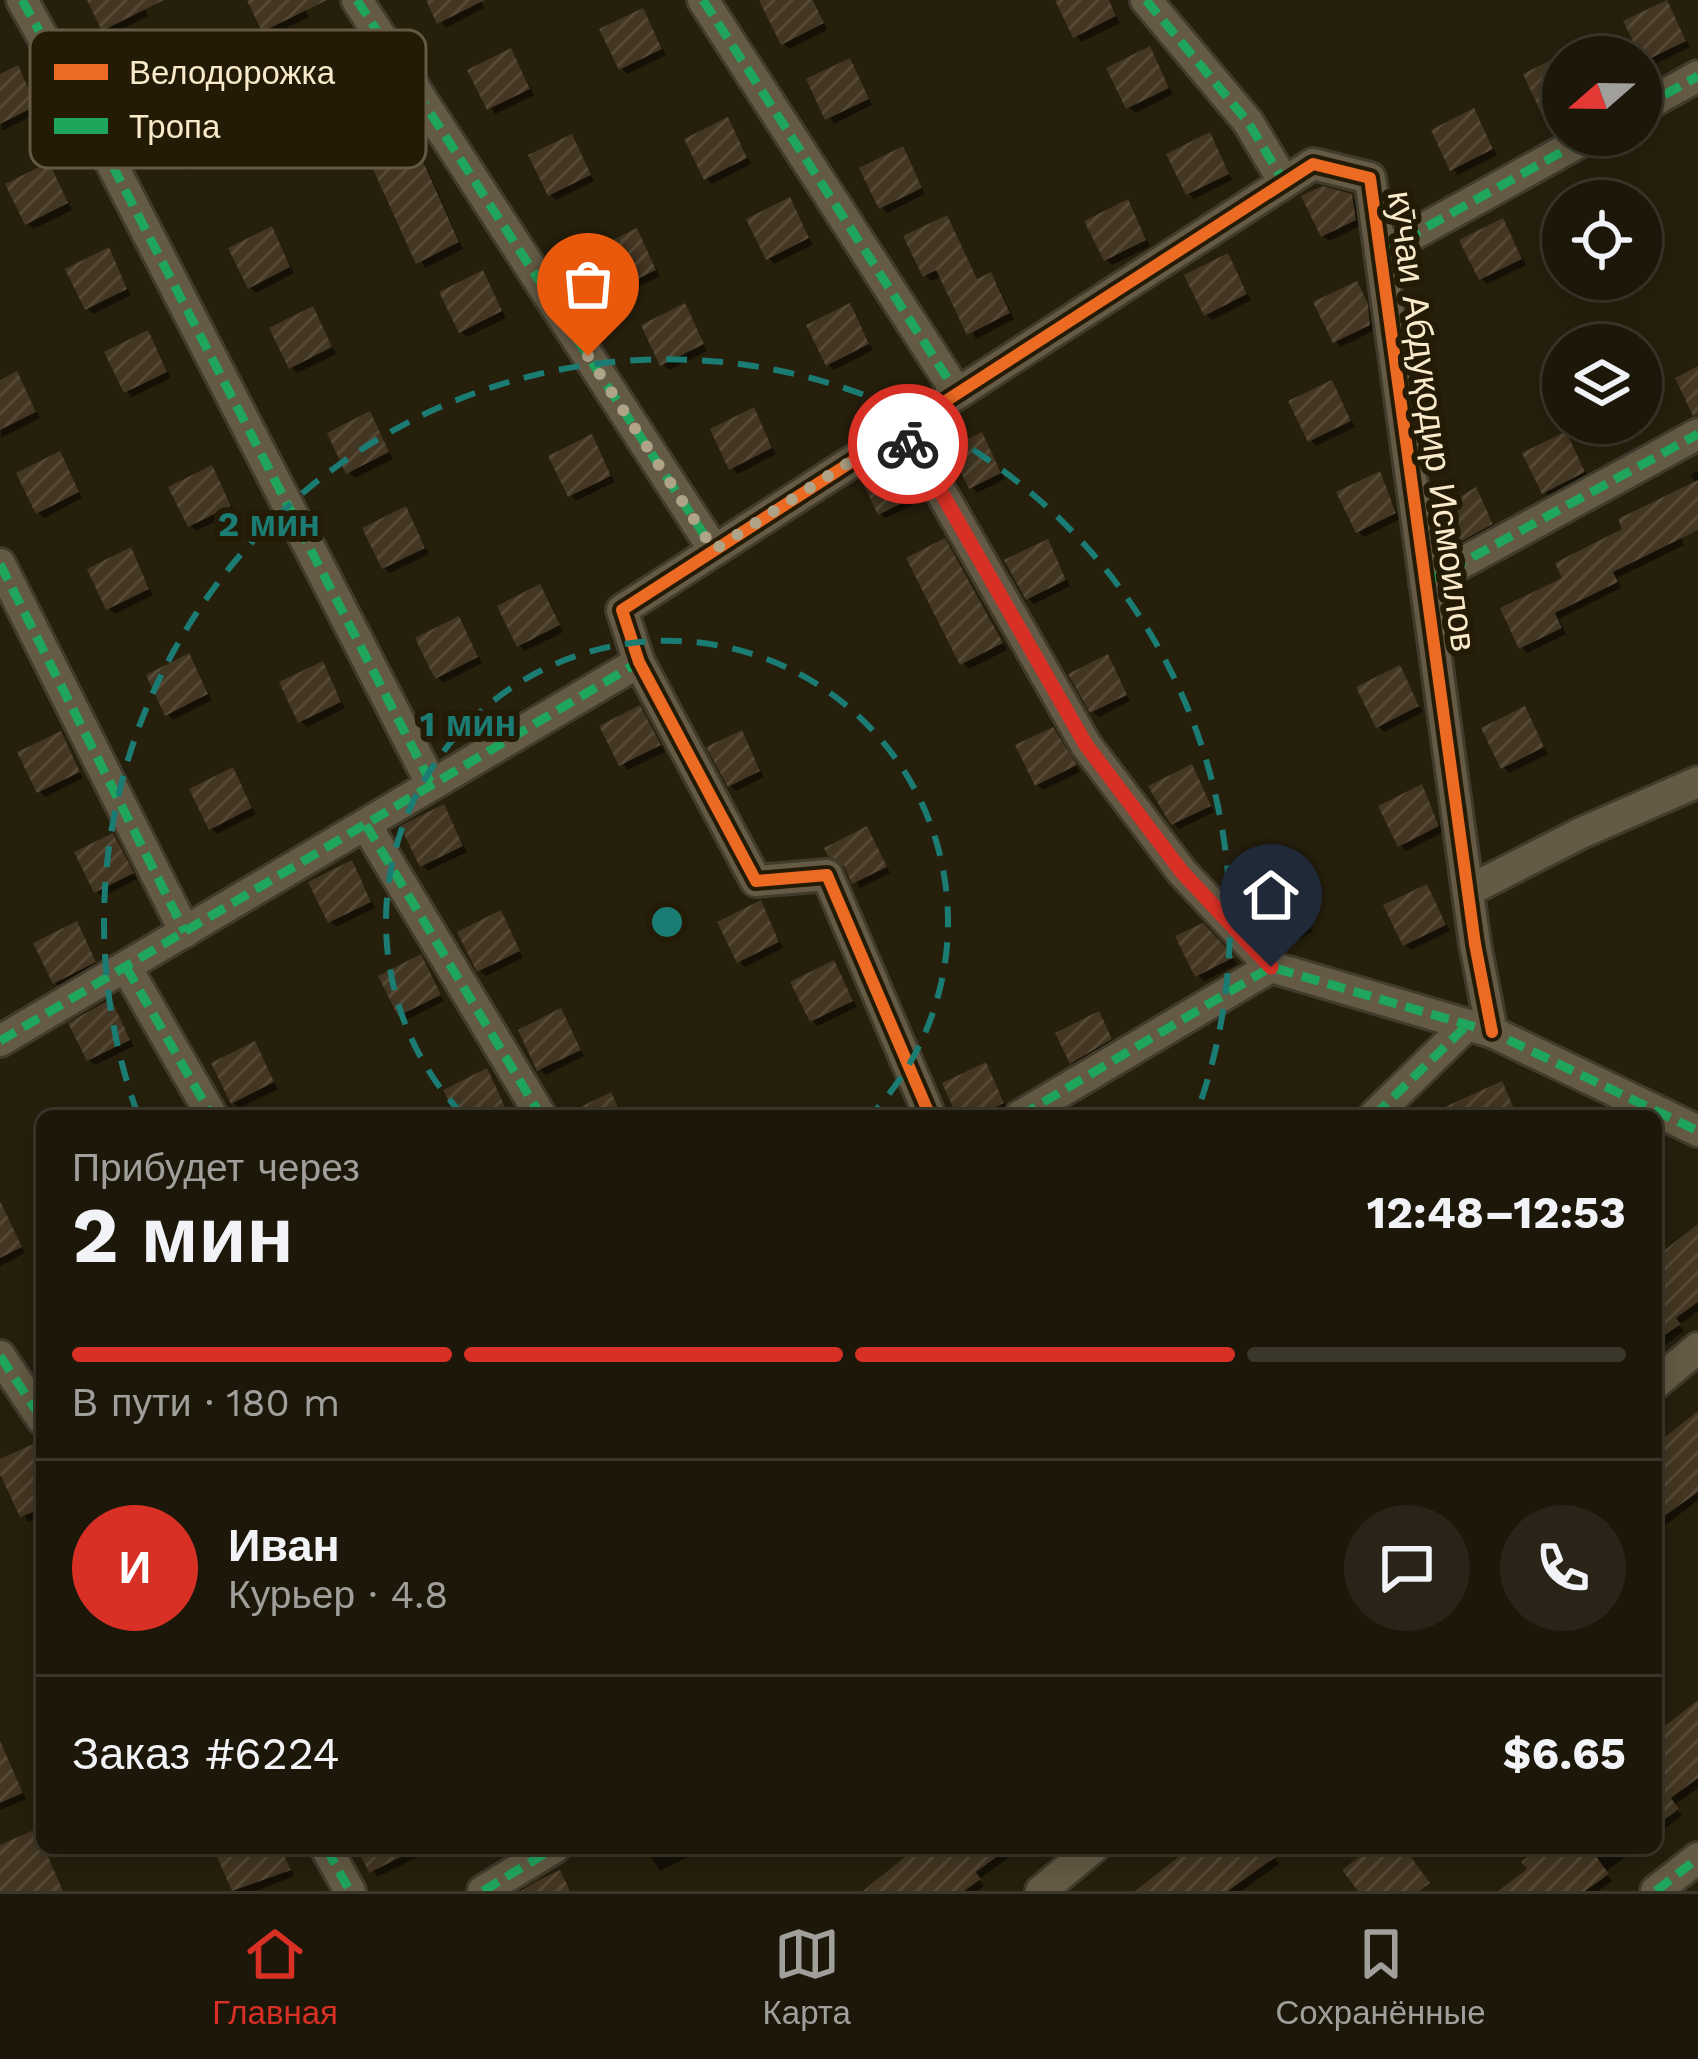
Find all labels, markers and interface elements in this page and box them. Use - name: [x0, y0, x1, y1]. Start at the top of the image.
- legend: [30, 30, 426, 168]
- north arrow: [1542, 36, 1662, 156]
- map controls: [1542, 36, 1662, 444]
- text: Велодорожка: [129, 53, 336, 92]
- text: Тропа: [129, 107, 221, 146]
- button: locate: [1542, 180, 1662, 300]
- street label: кӯчаи Абдуқодир Исмоилов: [1379, 188, 1485, 654]
- pin: [537, 233, 639, 356]
- icon: bag: [555, 251, 621, 317]
- button: layers: [1542, 324, 1662, 444]
- courier: [848, 384, 968, 504]
- icon: bike: [875, 411, 941, 477]
- text: 2 мин: [218, 503, 320, 545]
- text: 1 мин: [420, 703, 516, 745]
- pin: [1220, 844, 1322, 967]
- icon: home: [1238, 862, 1304, 928]
- centre of rings: [646, 901, 688, 943]
- text: Прибудет через: [72, 1145, 360, 1190]
- text: 12:48–12:53: [1367, 1186, 1626, 1239]
- text: 2 мин: [72, 1189, 294, 1281]
- text: В пути · 180 m: [72, 1380, 340, 1425]
- button: chat: [1344, 1505, 1470, 1631]
- button: phone: [1500, 1505, 1626, 1631]
- text: Иван: [228, 1519, 340, 1572]
- text: И: [119, 1541, 151, 1594]
- text: Курьер · 4.8: [228, 1572, 448, 1617]
- text: Заказ #6224: [72, 1727, 340, 1780]
- text: $6.65: [1503, 1727, 1626, 1780]
- tab: Главная: [212, 1921, 338, 2032]
- tab: Карта: [763, 1921, 851, 2032]
- tab: Сохранённые: [1276, 1921, 1486, 2032]

